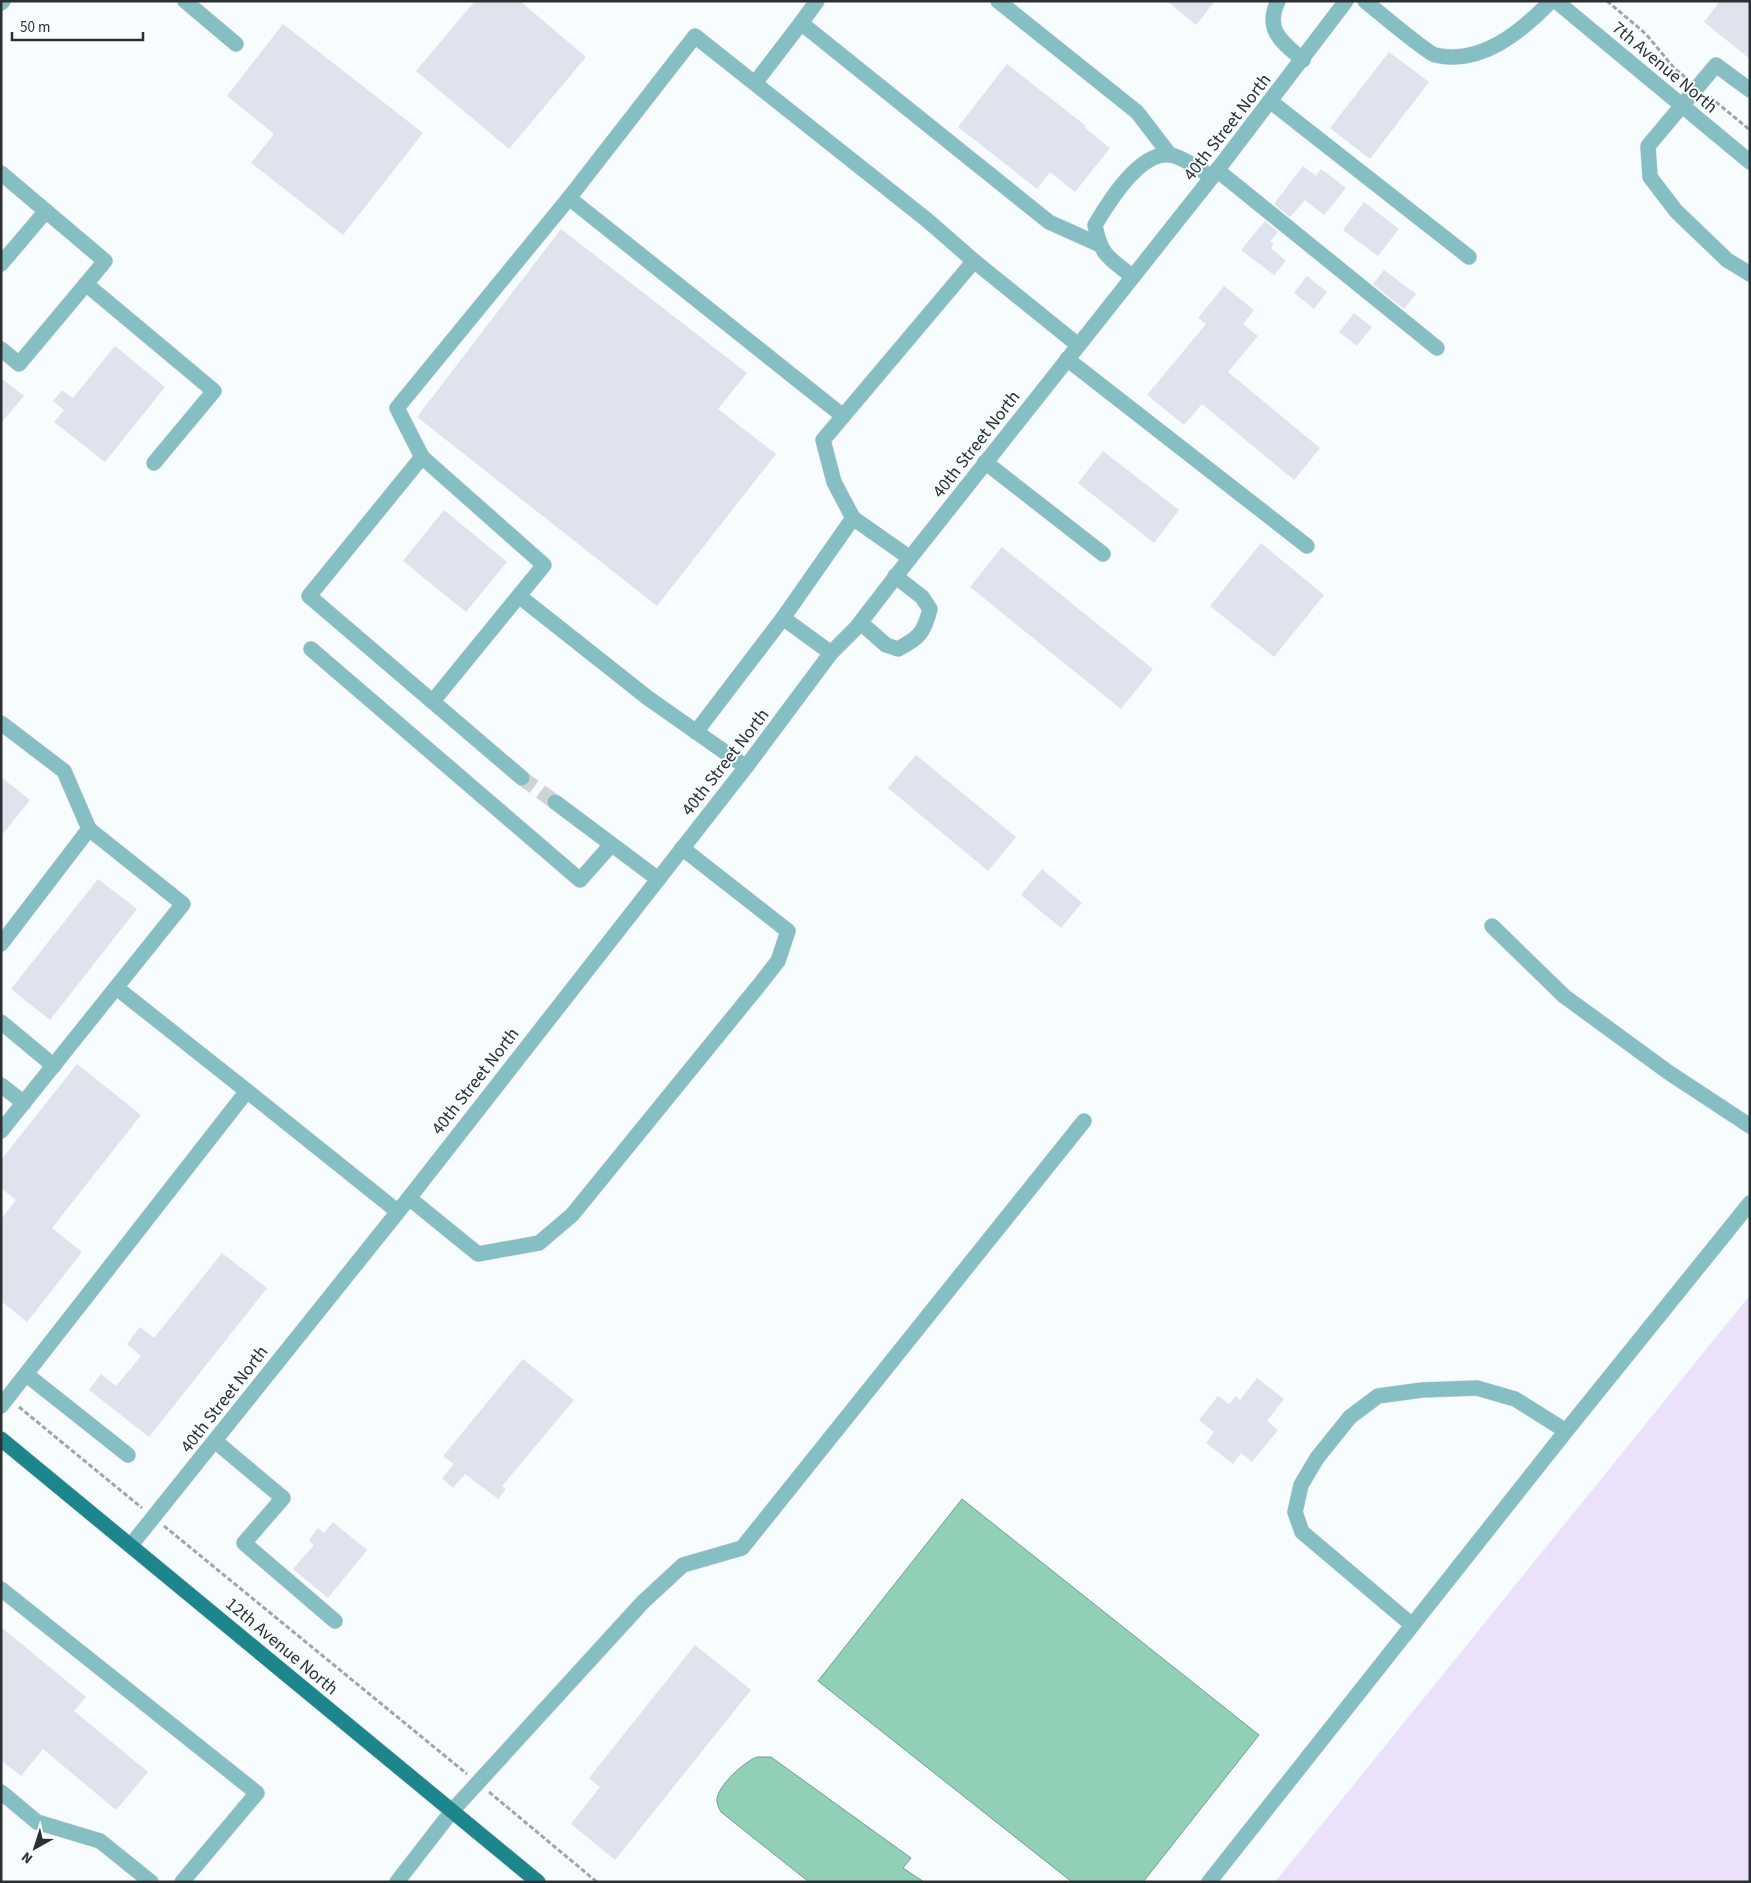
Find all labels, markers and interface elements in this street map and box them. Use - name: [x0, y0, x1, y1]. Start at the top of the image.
- scale bar: [12, 10, 144, 42]
- street label: 7th Avenue North: [1606, 16, 1723, 119]
- text: 50 m: [20, 17, 50, 38]
- street label: 40th Street North: [1178, 69, 1277, 186]
- street label: 40th Street North: [927, 386, 1026, 503]
- street label: 40th Street North: [676, 704, 775, 821]
- street label: 40th Street North: [426, 1023, 525, 1140]
- street label: 40th Street North: [175, 1341, 274, 1458]
- street label: 12th Avenue North: [220, 1592, 343, 1701]
- north arrow: [10, 1823, 60, 1873]
- text: N: [18, 1847, 37, 1868]

